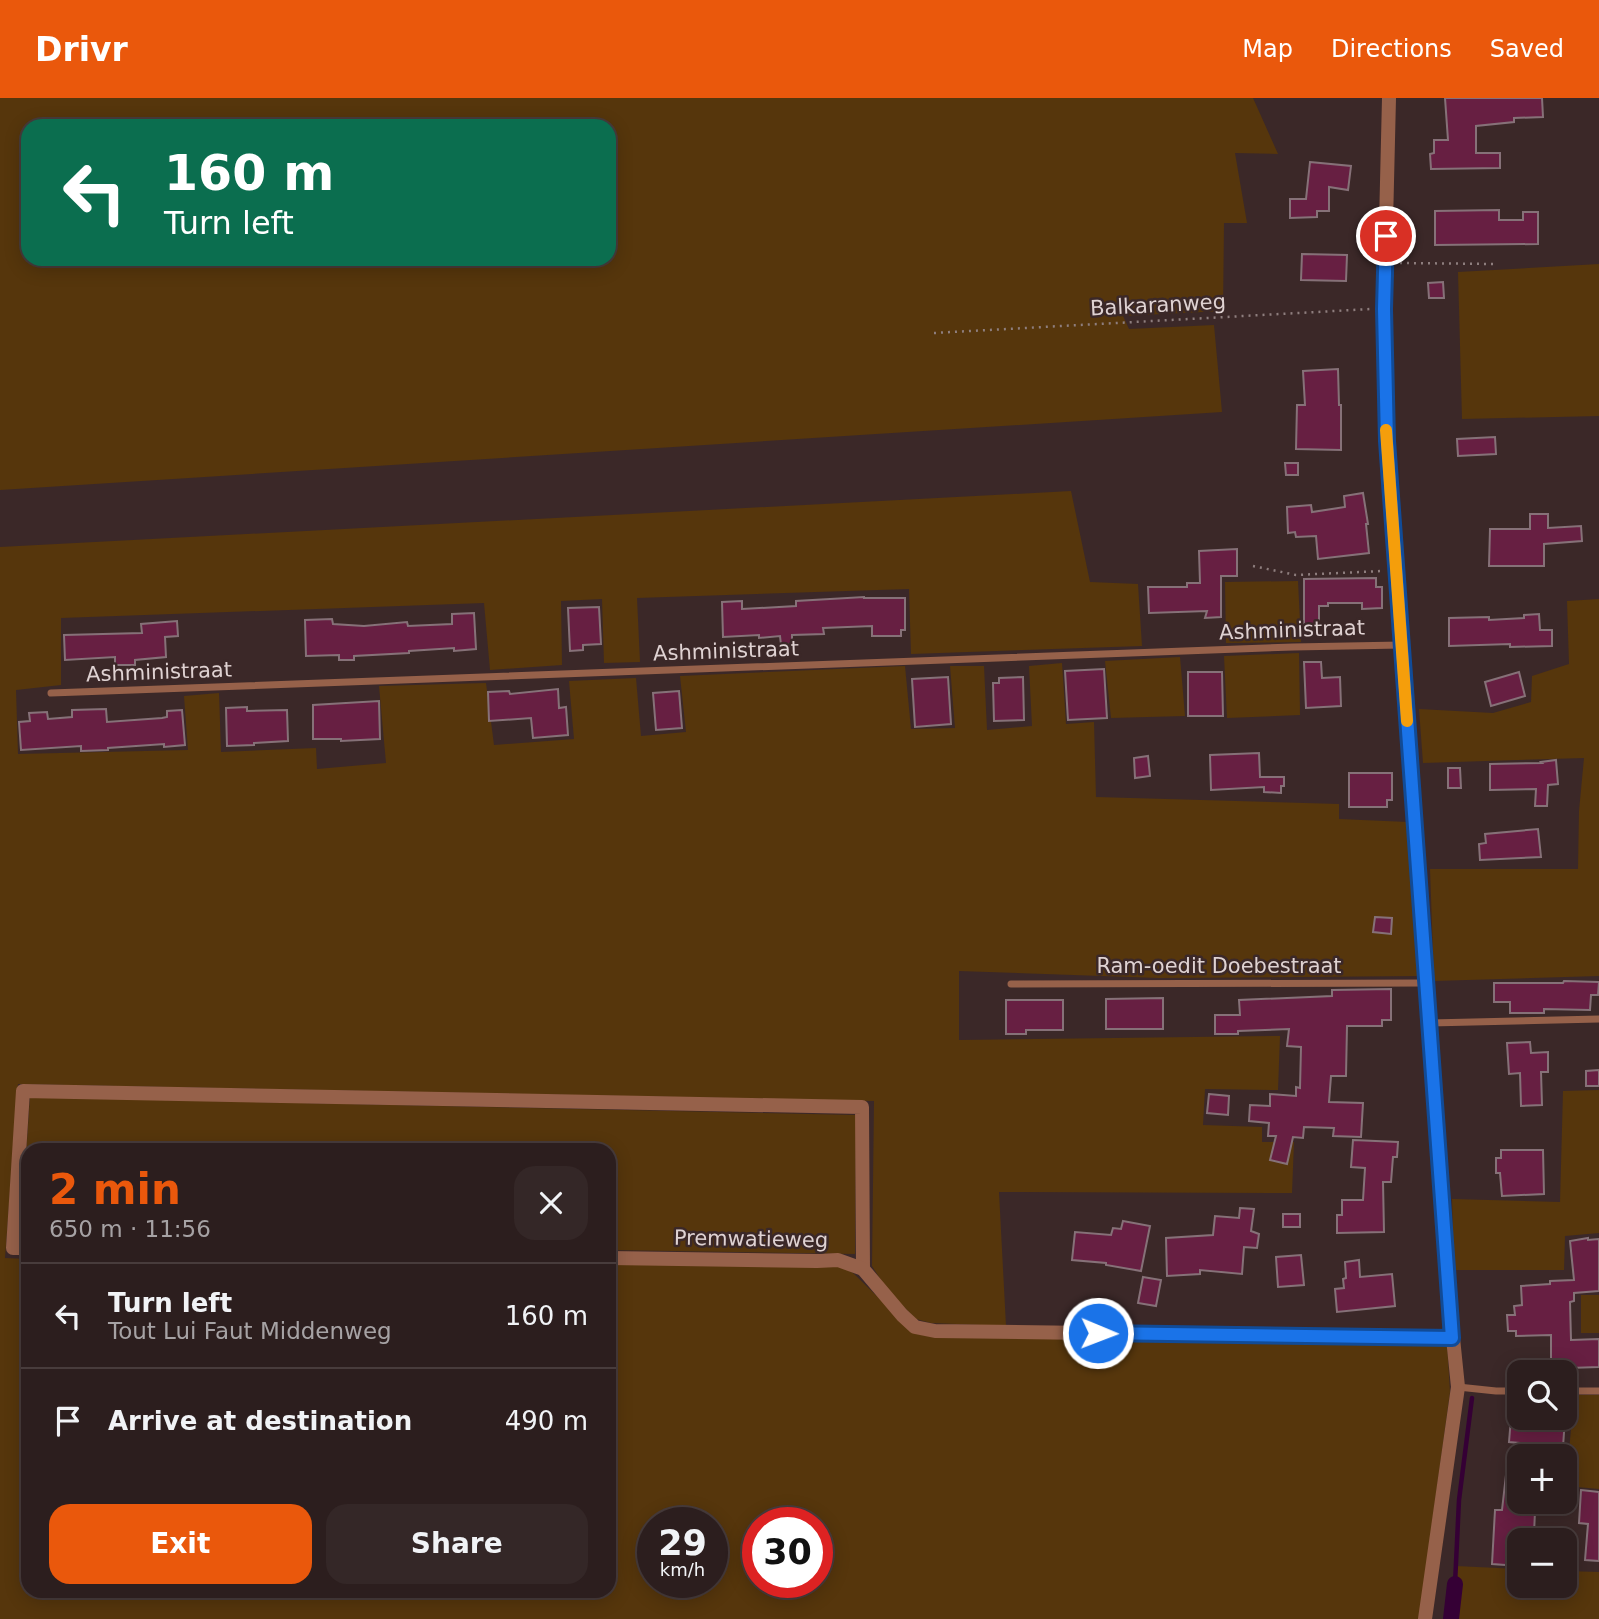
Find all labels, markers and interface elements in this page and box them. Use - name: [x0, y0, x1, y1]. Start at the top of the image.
- text: Drivr: [35, 30, 128, 69]
- text: Map: [1242, 35, 1293, 63]
- text: Directions: [1331, 35, 1452, 63]
- text: Saved: [1490, 35, 1564, 63]
- text: 160 m: [164, 145, 334, 202]
- icon: left: [49, 147, 140, 238]
- text: Turn left: [164, 204, 294, 242]
- pin: [1356, 206, 1416, 266]
- icon: arrive: [1367, 217, 1405, 255]
- street label: Balkaranweg: [1089, 289, 1227, 321]
- street label: Ashministraat: [1219, 615, 1365, 645]
- street label: Ashministraat: [653, 636, 799, 666]
- street label: Ashministraat: [86, 657, 232, 687]
- street label: Ram-oedit Doebestraat: [1096, 954, 1342, 978]
- text: 2 min: [49, 1165, 181, 1214]
- button: close: [514, 1166, 588, 1240]
- text: 650 m · 11:56: [49, 1216, 211, 1242]
- street label: Premwatieweg: [674, 1226, 828, 1252]
- text: Turn left: [108, 1288, 232, 1318]
- position arrow: [1061, 1296, 1135, 1370]
- icon: left: [49, 1297, 87, 1335]
- text: 160 m: [505, 1301, 588, 1331]
- text: Tout Lui Faut Middenweg: [108, 1318, 392, 1344]
- map controls: [1507, 1360, 1577, 1598]
- button: search: [1507, 1360, 1577, 1430]
- icon: arrive: [49, 1402, 87, 1440]
- text: Arrive at destination: [108, 1406, 412, 1436]
- text: 490 m: [505, 1406, 588, 1436]
- button: +: [1507, 1444, 1577, 1514]
- button: Exit: [49, 1504, 312, 1584]
- button: Share: [326, 1504, 588, 1584]
- speed limit sign: 30: [742, 1507, 833, 1598]
- text: 29: [658, 1523, 707, 1563]
- button: −: [1507, 1528, 1577, 1598]
- text: km/h: [660, 1559, 705, 1580]

